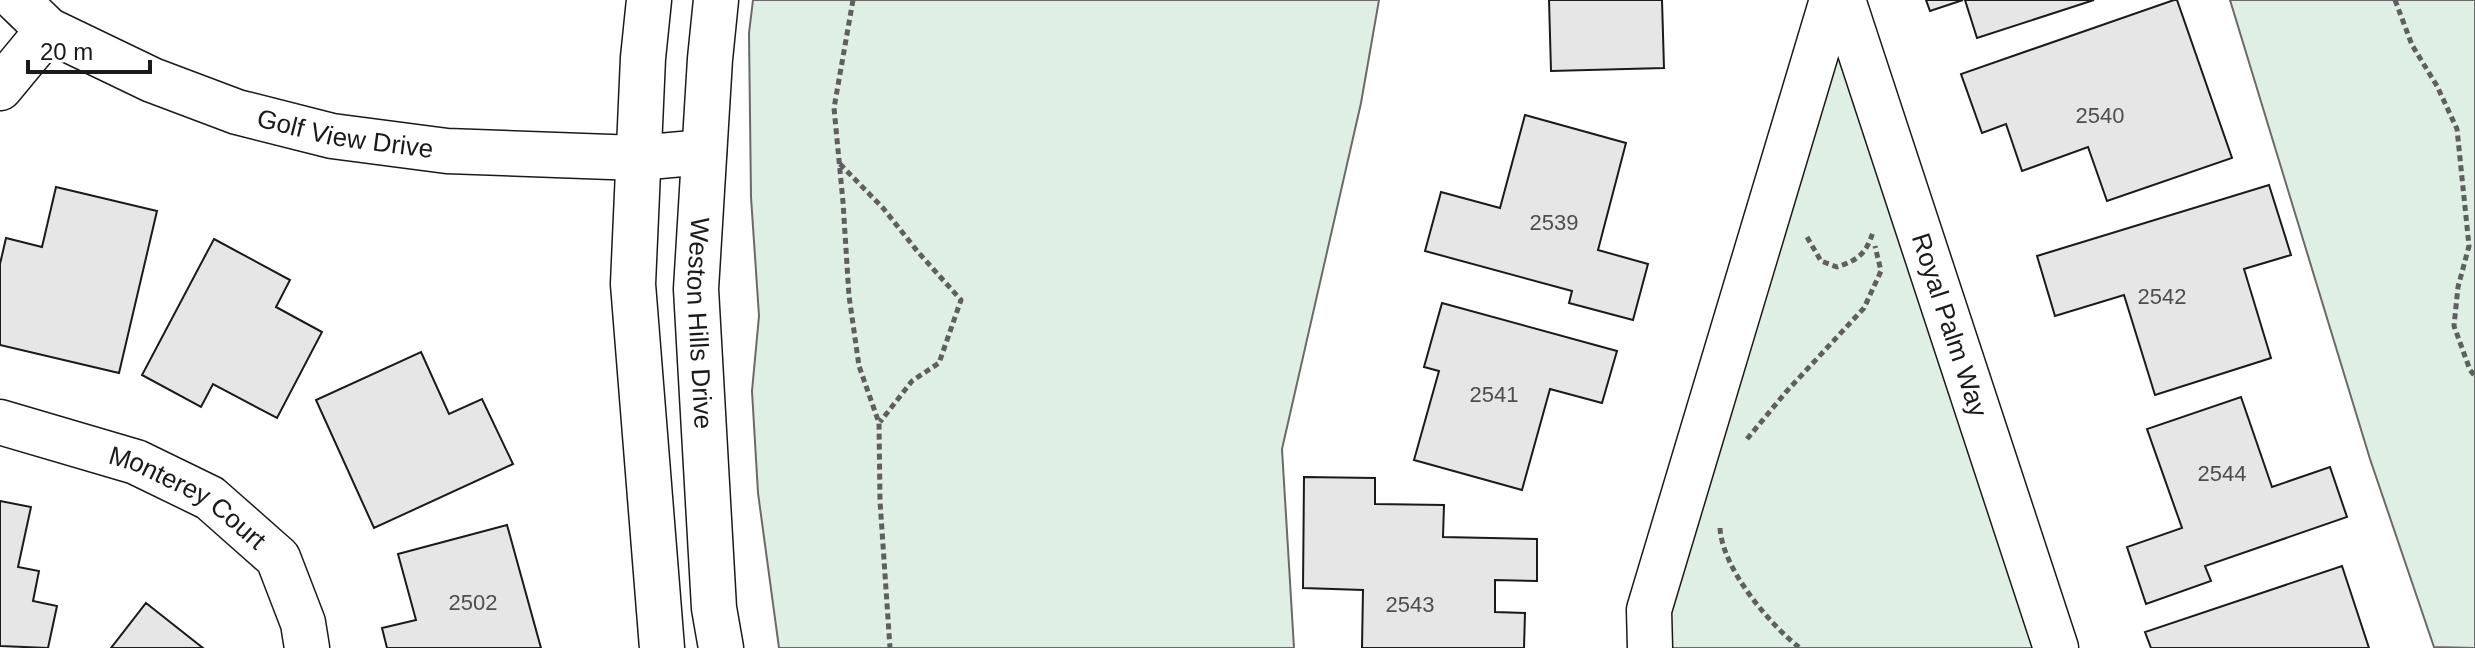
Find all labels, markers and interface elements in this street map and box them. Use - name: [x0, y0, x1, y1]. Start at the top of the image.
- scale bar: [28, 24, 150, 74]
- text: 20 m: [40, 38, 93, 65]
- street label: Golf View Drive: [254, 103, 435, 164]
- house number: 2540: [2076, 103, 2124, 128]
- house number: 2539: [1530, 210, 1578, 235]
- street label: Weston Hills Drive: [681, 216, 719, 430]
- street label: Royal Palm Way: [1906, 229, 1994, 420]
- house number: 2542: [2138, 284, 2186, 309]
- house number: 2541: [1470, 382, 1518, 407]
- street label: Monterey Court: [105, 440, 273, 556]
- house number: 2544: [2198, 461, 2246, 486]
- house number: 2502: [449, 590, 497, 615]
- house number: 2543: [1386, 592, 1434, 617]

